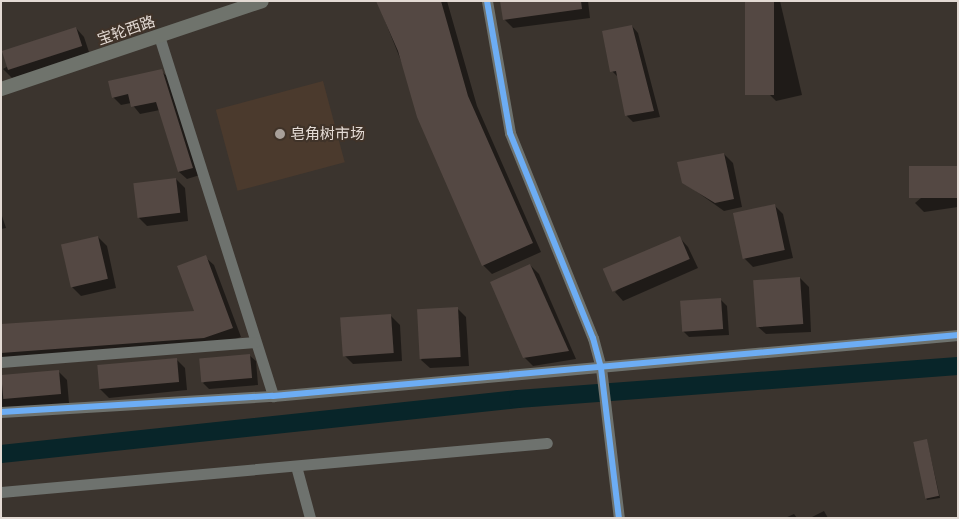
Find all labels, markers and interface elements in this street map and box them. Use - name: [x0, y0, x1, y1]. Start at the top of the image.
- street label: 宝轮西路: [95, 12, 157, 48]
- place label: 皂角树市场: [290, 125, 365, 143]
- marker: 皂角树市场: [274, 128, 286, 140]

